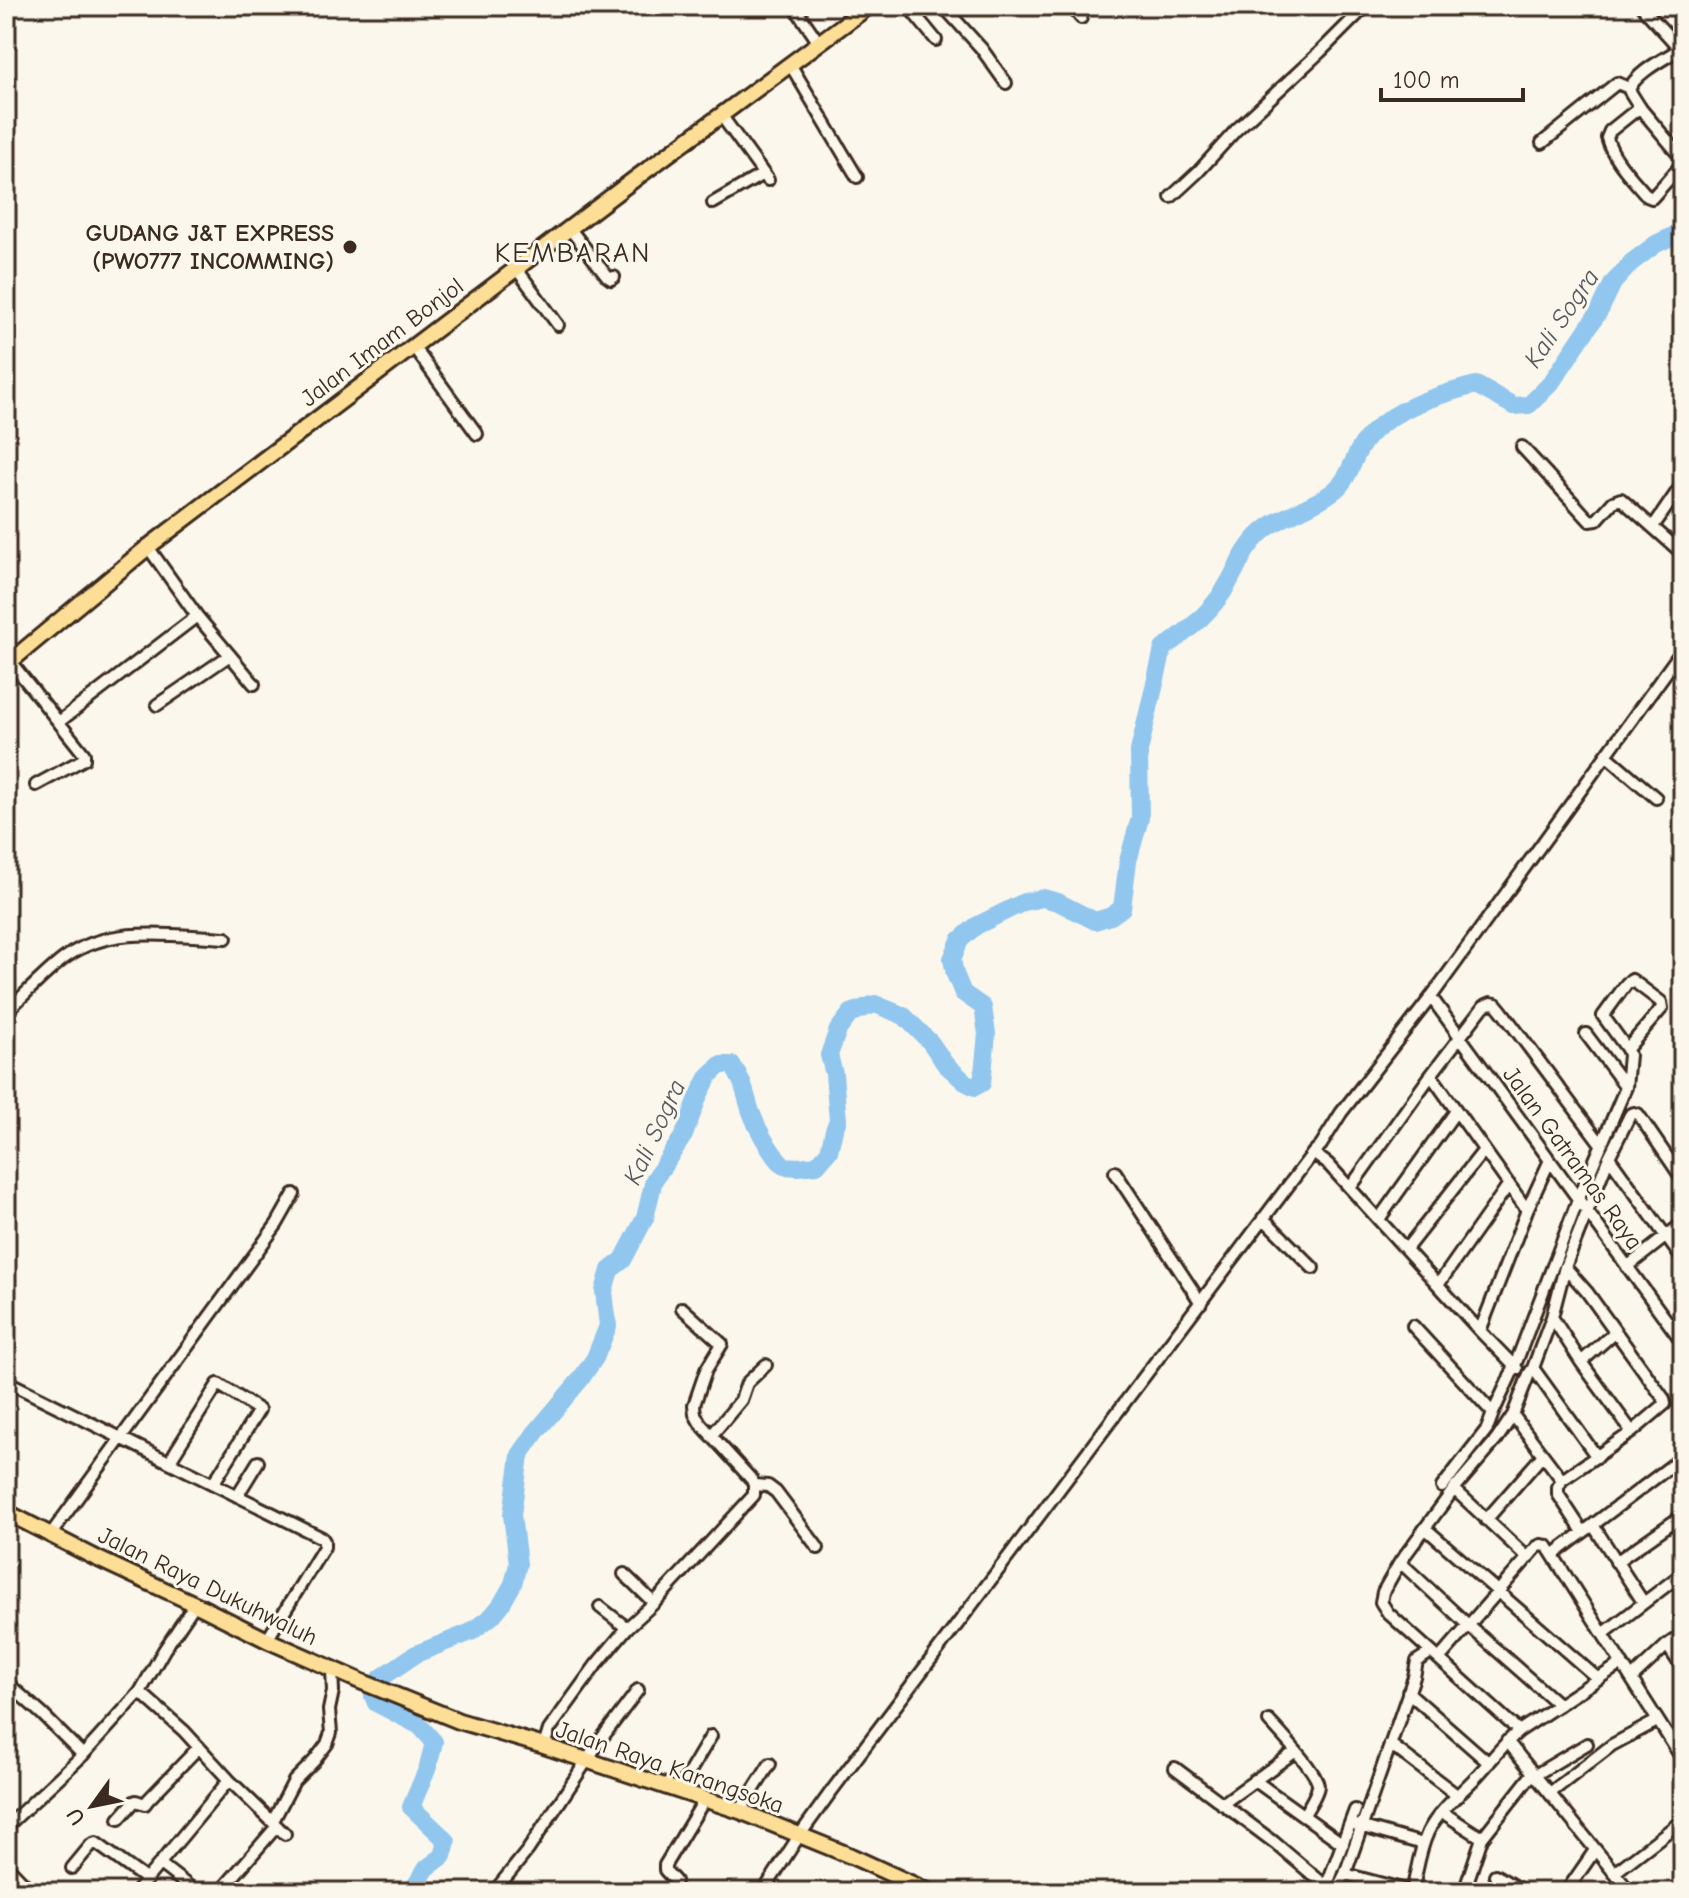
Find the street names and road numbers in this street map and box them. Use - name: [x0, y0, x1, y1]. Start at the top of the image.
- street label: Jalan Imam Bonjol: [295, 272, 469, 412]
- street label: Jalan Gatramas Raya: [1497, 1061, 1649, 1255]
- street label: Jalan Raya Dukuhwaluh: [94, 1521, 322, 1651]
- street label: Jalan Raya Karangsoka: [553, 1715, 787, 1819]

